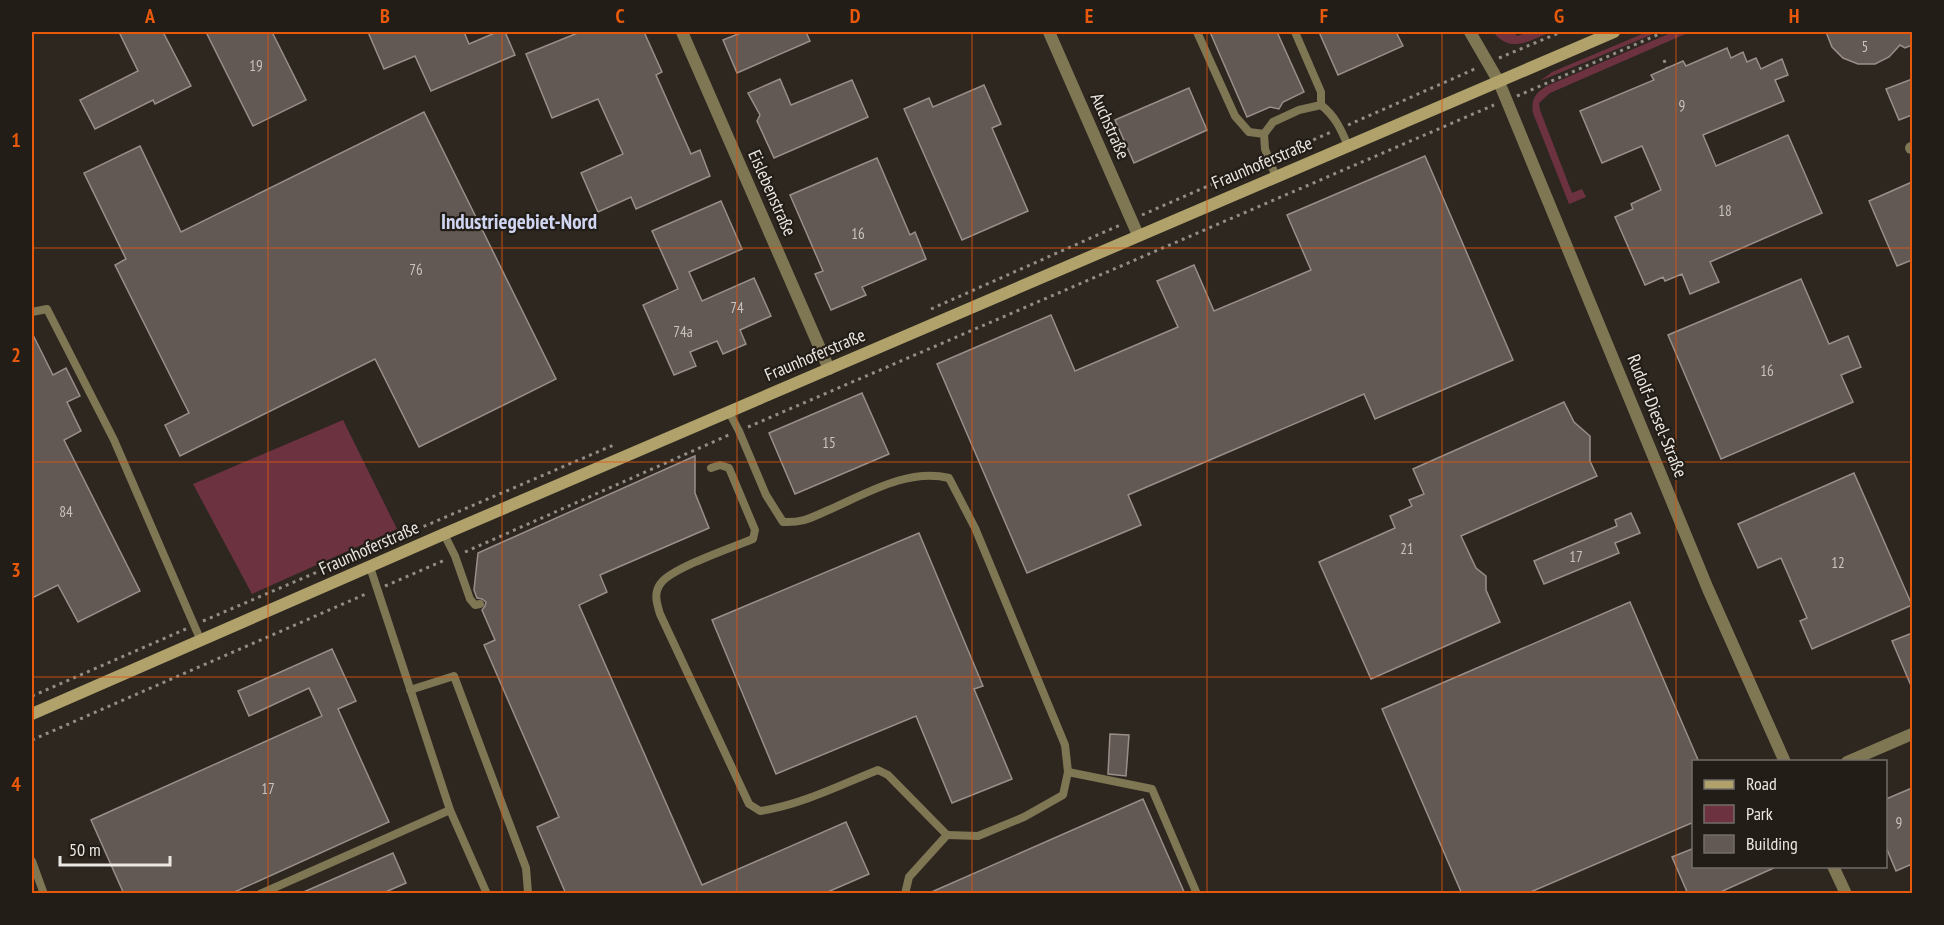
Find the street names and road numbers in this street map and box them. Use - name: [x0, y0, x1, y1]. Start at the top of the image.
- street label: Auchstraße: [1086, 89, 1135, 162]
- street label: Fraunhoferstraße: [1208, 131, 1316, 194]
- street label: Eislebenstraße: [743, 146, 802, 239]
- street label: Fraunhoferstraße: [761, 323, 869, 386]
- street label: Rudolf-Diesel-Straße: [1622, 351, 1693, 481]
- street label: Fraunhoferstraße: [315, 515, 422, 580]

